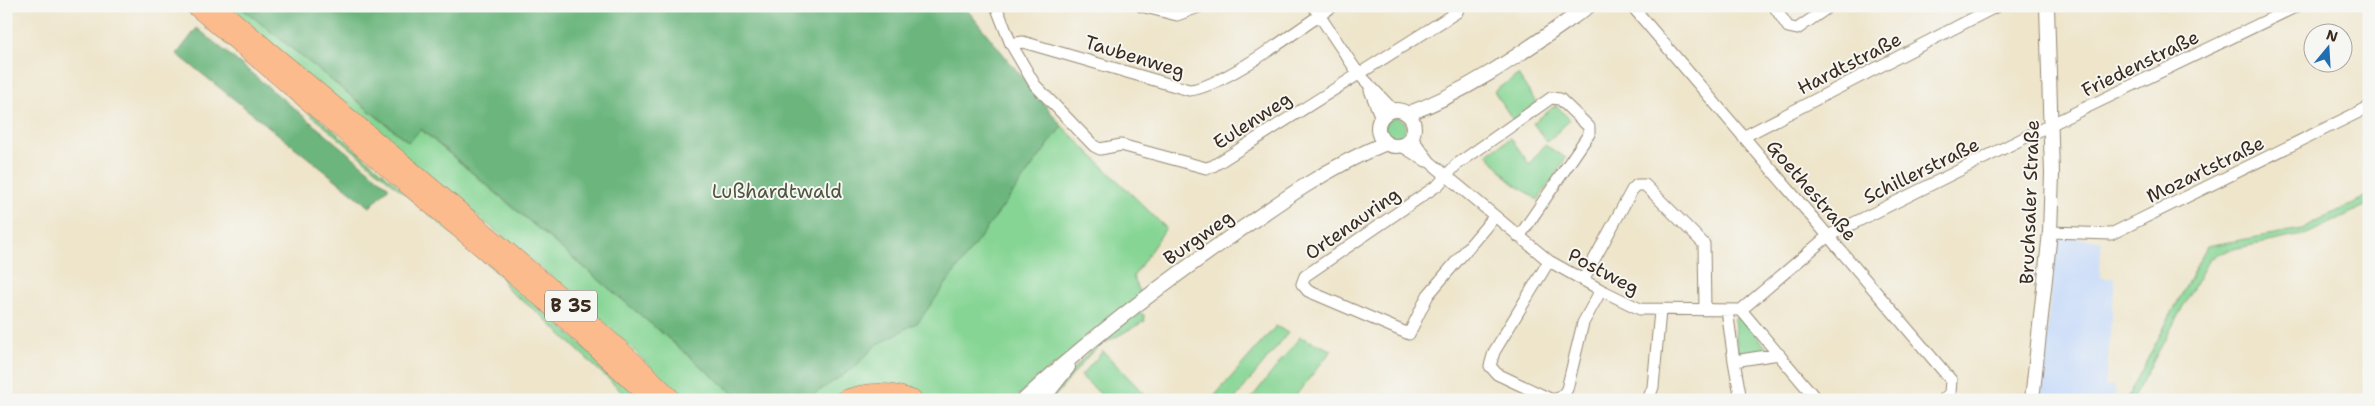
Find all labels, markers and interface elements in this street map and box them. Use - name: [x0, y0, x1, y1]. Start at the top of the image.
- north arrow: [2302, 22, 2352, 72]
- street label: Friedenstraße: [2077, 24, 2203, 103]
- text: N: [2324, 25, 2340, 46]
- street label: Hardtstraße: [1793, 27, 1905, 100]
- street label: Taubenweg: [1082, 29, 1188, 84]
- street label: Eulenweg: [1208, 86, 1296, 155]
- street label: Bruchsaler Straße: [2014, 119, 2045, 285]
- street label: Mozartstraße: [2142, 130, 2268, 209]
- street label: Schillerstraße: [1859, 132, 1983, 209]
- street label: Goethestraße: [1761, 134, 1862, 246]
- park label: Lußhardtwald: [712, 179, 842, 204]
- street label: Ortenauring: [1300, 181, 1405, 265]
- street label: Burgweg: [1158, 204, 1238, 271]
- street label: Postweg: [1564, 242, 1644, 301]
- road number: B 35: [545, 290, 597, 322]

